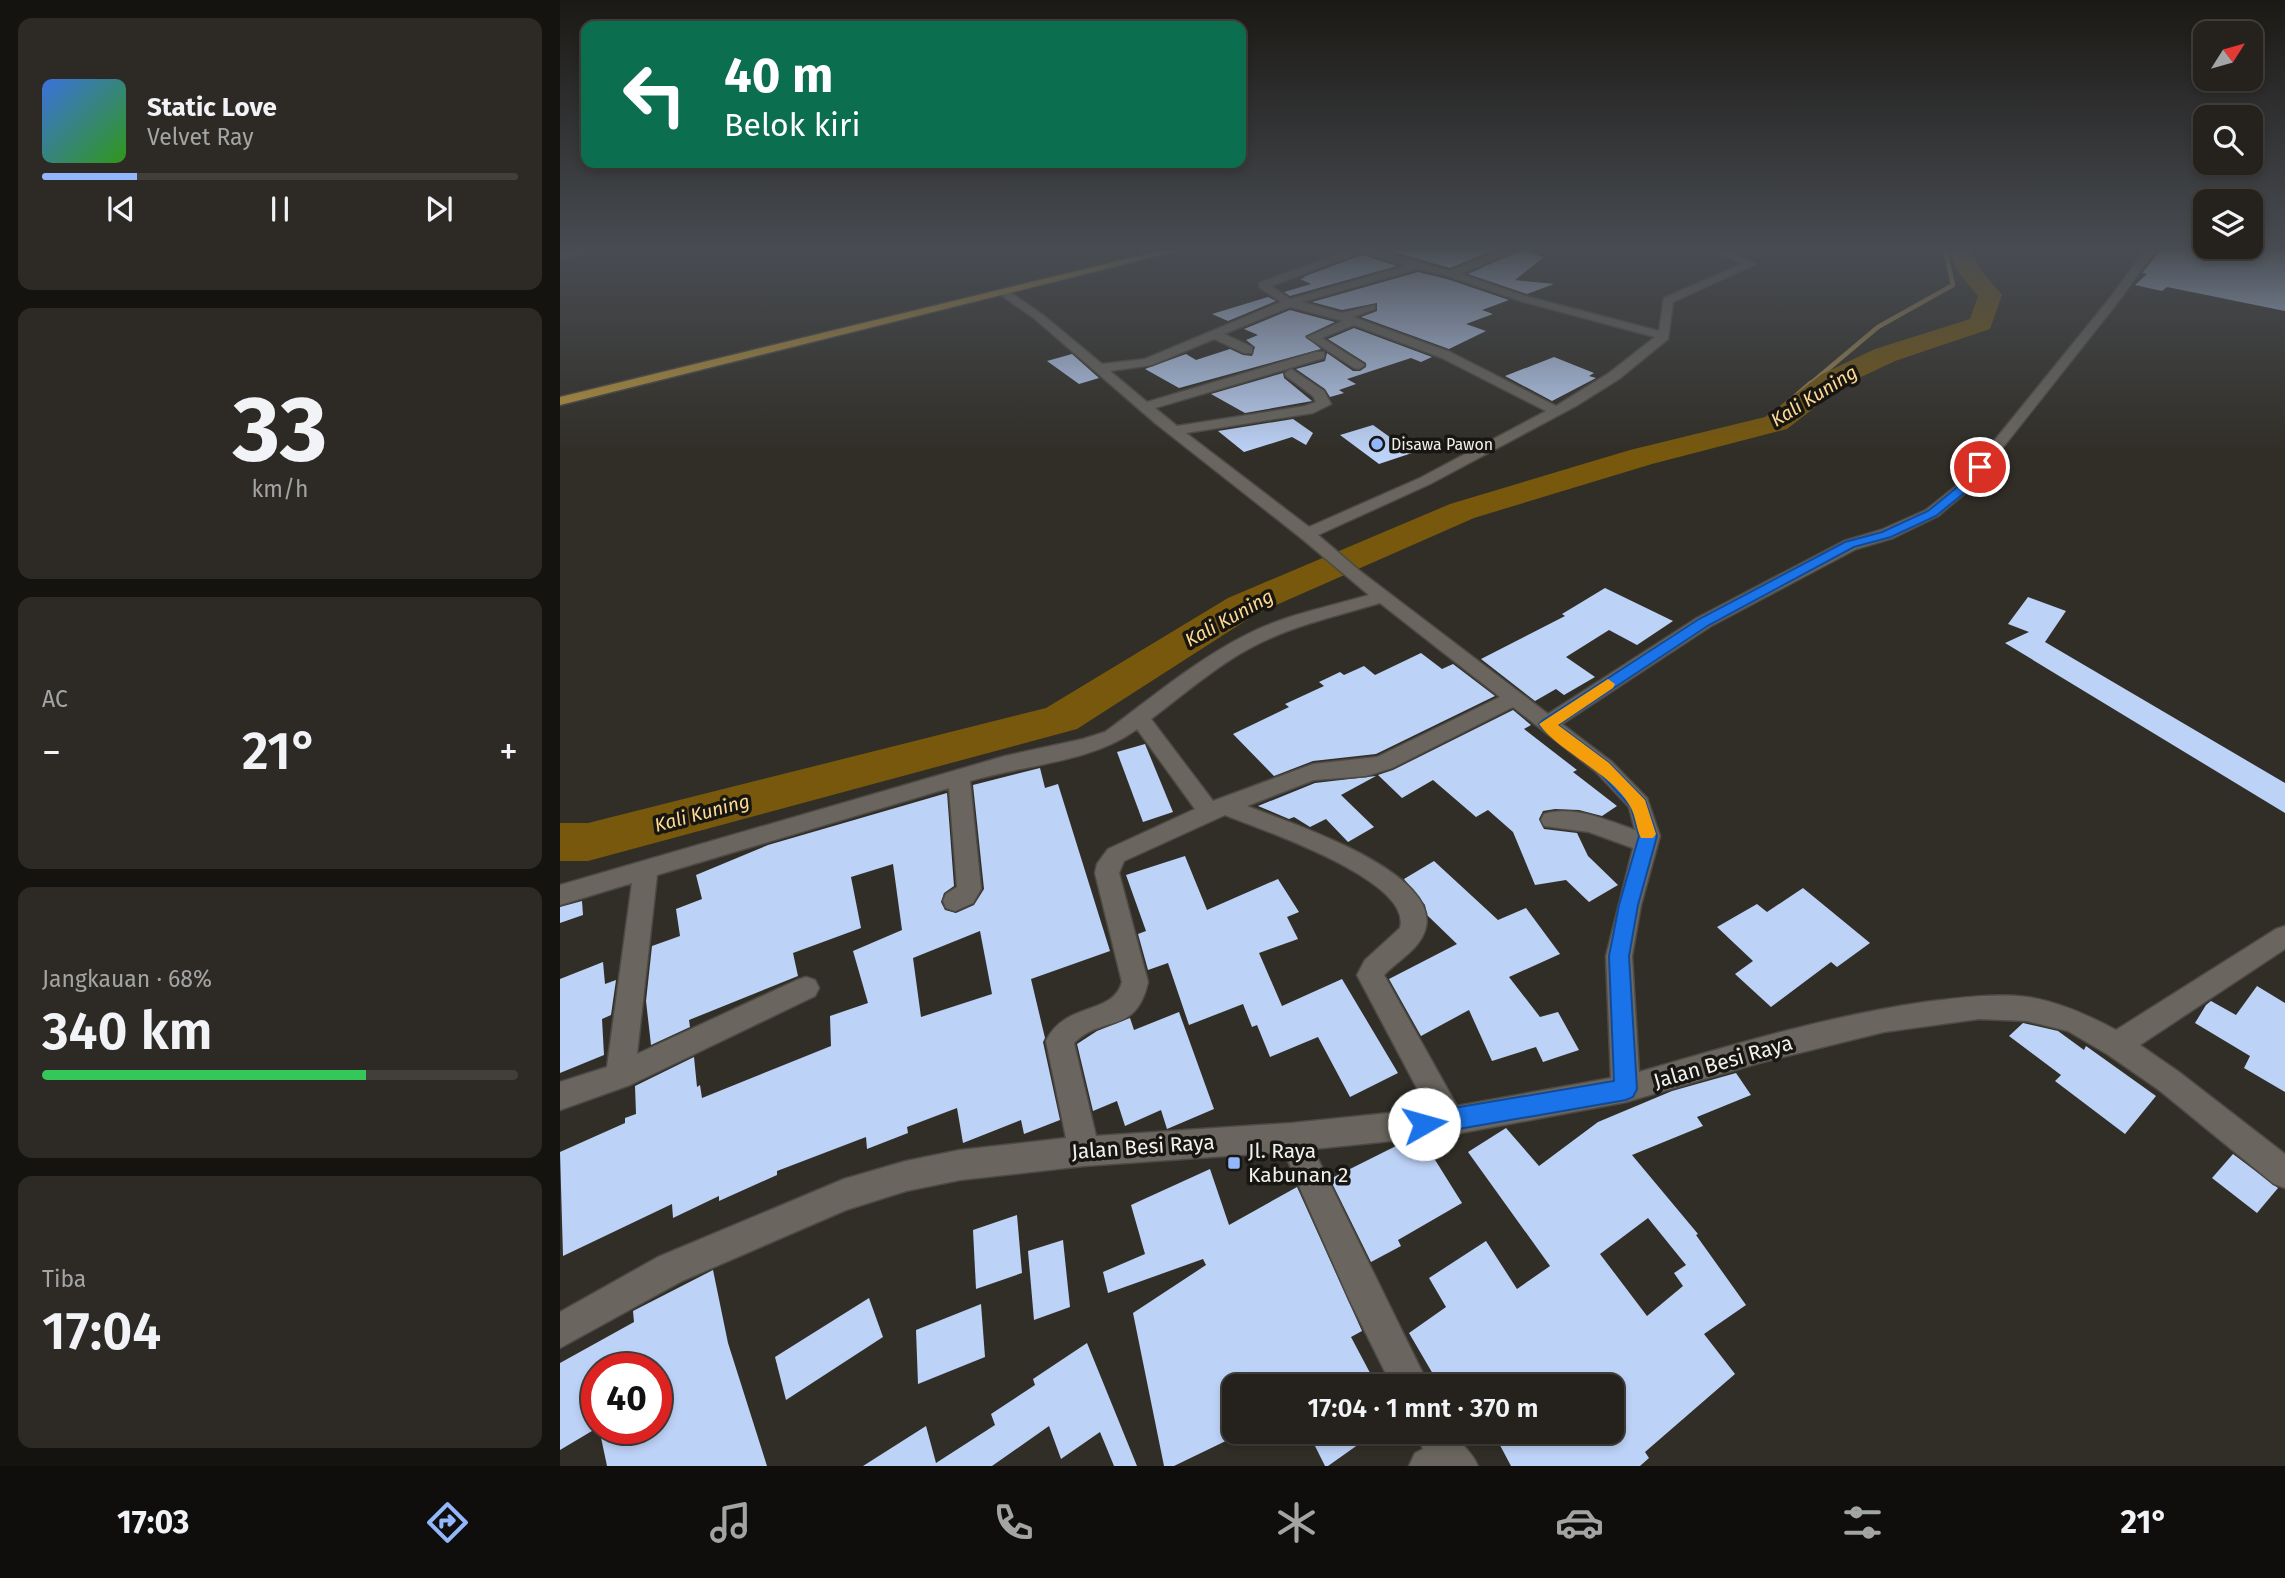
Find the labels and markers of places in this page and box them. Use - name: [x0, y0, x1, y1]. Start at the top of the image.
- place label: Disawa Pawon: [1391, 435, 1493, 454]
- marker: Disawa Pawon: [1369, 436, 1385, 452]
- pin: [1950, 437, 2010, 497]
- place label: Jl. Raya Kabunan 2: [1248, 1138, 1348, 1188]
- marker: Jl. Raya Kabunan 2: [1226, 1155, 1242, 1171]

